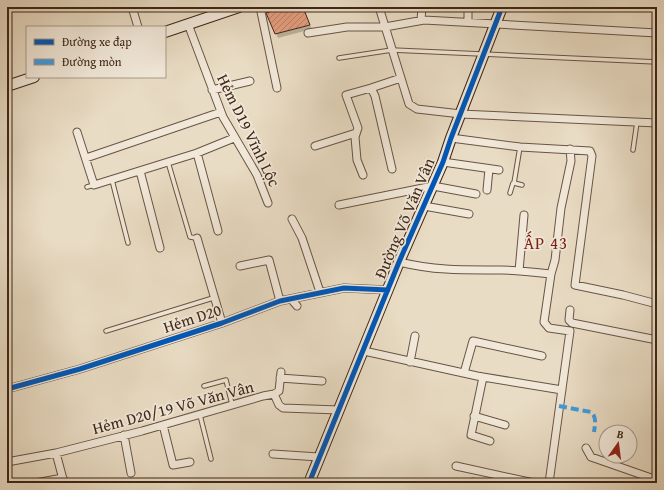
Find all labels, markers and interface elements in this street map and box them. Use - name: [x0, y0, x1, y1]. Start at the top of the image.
- legend: [26, 26, 166, 78]
- text: Đường xe đạp: [62, 33, 132, 50]
- text: Đường mòn: [62, 53, 122, 70]
- street label: Hẻm D19 Vĩnh Lộc: [211, 70, 287, 190]
- street label: Đường Võ Văn Vân: [368, 154, 440, 282]
- district label: ẤP 43: [524, 230, 568, 255]
- street label: Hẻm D20: [160, 297, 224, 339]
- street label: Hẻm D20/19 Võ Văn Vân: [90, 374, 256, 440]
- north arrow: [598, 424, 638, 464]
- text: B: [615, 426, 626, 443]

